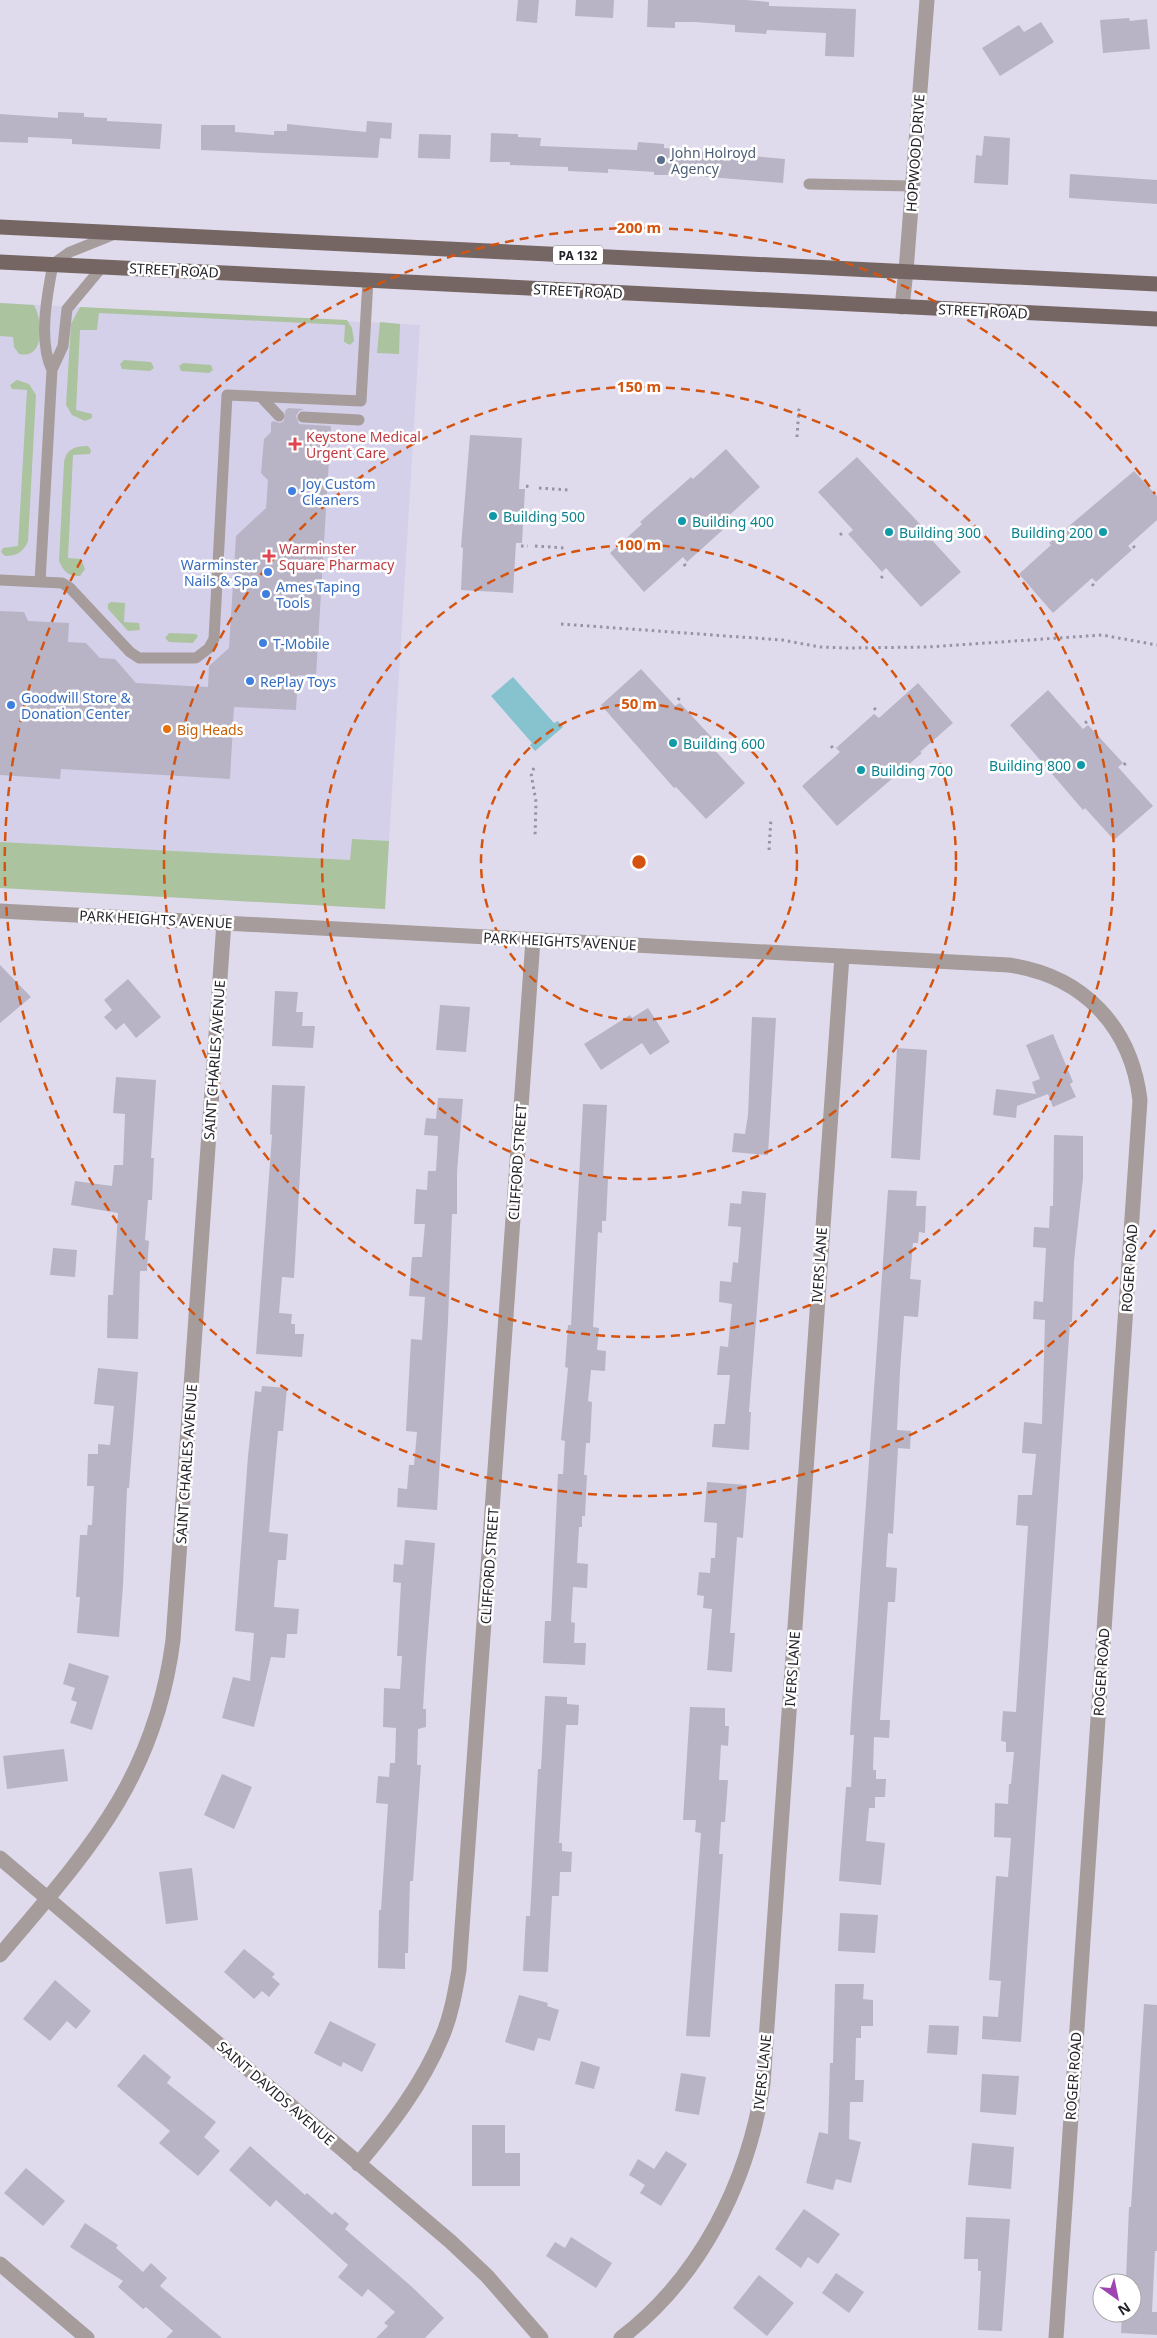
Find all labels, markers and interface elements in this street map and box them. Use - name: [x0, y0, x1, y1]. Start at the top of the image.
- street label: HOPWOOD DRIVE: [901, 93, 929, 213]
- place label: John Holroyd Agency: [669, 143, 756, 178]
- marker: John Holroyd Agency: [655, 154, 667, 166]
- text: 200 m: [617, 217, 661, 237]
- road number: PA 132: [553, 246, 603, 264]
- street label: STREET ROAD: [129, 258, 219, 282]
- street label: STREET ROAD: [533, 279, 623, 303]
- street label: STREET ROAD: [938, 299, 1028, 323]
- text: 150 m: [617, 376, 661, 396]
- place label: Keystone Medical Urgent Care: [306, 427, 421, 462]
- marker: Keystone Medical Urgent Care: [288, 437, 302, 451]
- place label: Joy Custom Cleaners: [300, 474, 376, 509]
- marker: Joy Custom Cleaners: [286, 485, 298, 497]
- place label: Building 500: [503, 507, 585, 526]
- marker: Building 500: [487, 510, 499, 522]
- place label: Building 400: [692, 512, 774, 531]
- marker: Building 400: [676, 515, 688, 527]
- place label: Building 300: [899, 523, 981, 542]
- place label: Building 200: [1011, 523, 1093, 542]
- marker: Building 300: [883, 526, 895, 538]
- marker: Building 200: [1097, 526, 1109, 538]
- text: 100 m: [617, 534, 661, 554]
- place label: Warminster Square Pharmacy: [279, 539, 395, 574]
- marker: Warminster Square Pharmacy: [263, 550, 275, 562]
- place label: Warminster Nails & Spa: [181, 555, 258, 590]
- marker: Warminster Nails & Spa: [262, 566, 274, 578]
- place label: Ames Taping Tools: [276, 577, 360, 612]
- marker: Ames Taping Tools: [260, 588, 272, 600]
- place label: T-Mobile: [273, 634, 330, 653]
- marker: T-Mobile: [257, 637, 269, 649]
- place label: RePlay Toys: [260, 672, 336, 691]
- marker: RePlay Toys: [244, 675, 256, 687]
- place label: Goodwill Store & Donation Center: [21, 688, 131, 723]
- text: 50 m: [621, 693, 657, 713]
- marker: Goodwill Store & Donation Center: [5, 699, 17, 711]
- place label: Big Heads: [177, 720, 244, 739]
- marker: Big Heads: [161, 723, 173, 735]
- place label: Building 600: [683, 734, 765, 753]
- marker: Building 600: [667, 737, 679, 749]
- place label: Building 800: [989, 756, 1071, 775]
- marker: Building 800: [1075, 759, 1087, 771]
- place label: Building 700: [871, 761, 953, 780]
- marker: Building 700: [855, 764, 867, 776]
- centre of rings: [630, 853, 648, 871]
- street label: PARK HEIGHTS AVENUE: [79, 905, 233, 933]
- street label: PARK HEIGHTS AVENUE: [483, 927, 637, 955]
- street label: SAINT CHARLES AVENUE: [199, 980, 229, 1140]
- street label: CLIFFORD STREET: [503, 1103, 531, 1221]
- street label: ROGER ROAD: [1116, 1223, 1142, 1313]
- street label: IVERS LANE: [807, 1227, 831, 1303]
- street label: SAINT CHARLES AVENUE: [171, 1384, 201, 1544]
- street label: CLIFFORD STREET: [475, 1507, 503, 1625]
- street label: ROGER ROAD: [1088, 1627, 1114, 1717]
- street label: IVERS LANE: [780, 1631, 804, 1707]
- street label: ROGER ROAD: [1060, 2031, 1086, 2121]
- street label: IVERS LANE: [749, 2033, 775, 2111]
- street label: SAINT DAVIDS AVENUE: [213, 2037, 339, 2149]
- north arrow: [1092, 2273, 1142, 2323]
- text: N: [1114, 2298, 1134, 2320]

